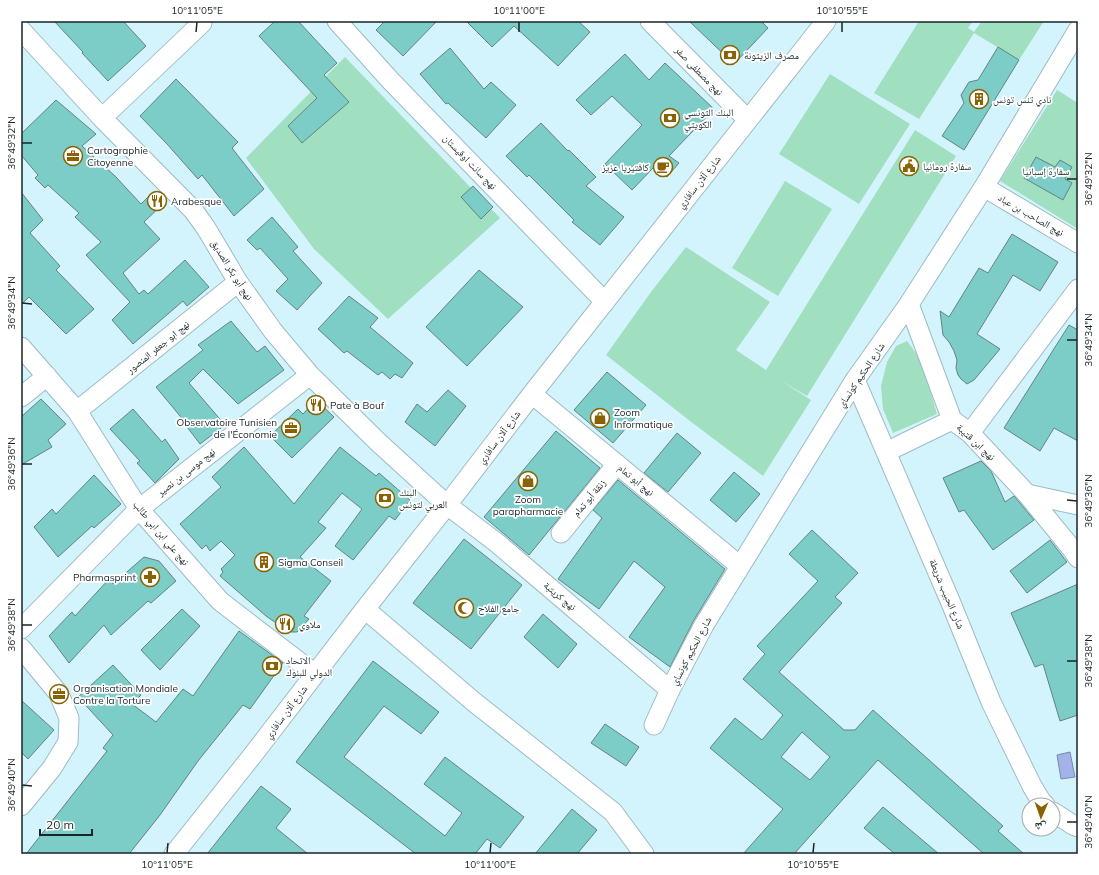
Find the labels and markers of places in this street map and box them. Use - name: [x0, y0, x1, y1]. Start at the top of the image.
- bank icon: مصرف الزيتونة: [719, 44, 741, 66]
- place label: مصرف الزيتونة: [744, 49, 799, 62]
- building icon: نادي تنس تونس: [968, 88, 990, 110]
- place label: نادي تنس تونس: [993, 93, 1052, 107]
- place label: البنك التونسي الكويتي: [684, 106, 733, 132]
- bank icon: البنك التونسي الكويتي: [659, 107, 681, 129]
- place label: Cartographie Citoyenne: [87, 144, 148, 169]
- office icon: Cartographie Citoyenne: [62, 145, 84, 167]
- public building icon: سفارة رومانيا: [898, 155, 920, 177]
- cafe icon: كافتيريا عزيز: [652, 156, 674, 178]
- place label: سفارة رومانيا: [923, 160, 971, 173]
- place label: كافتيريا عزيز: [601, 161, 649, 174]
- restaurant icon: Arabesque: [146, 190, 168, 212]
- place label: Arabesque: [171, 195, 222, 208]
- restaurant icon: Pate à Bouf: [305, 394, 327, 416]
- place label: Pate à Bouf: [330, 399, 385, 412]
- place label: Zoom Informatique: [614, 406, 673, 431]
- shop icon: Zoom Informatique: [589, 407, 611, 429]
- place label: Observatoire Tunisien de l'Économie: [177, 416, 277, 441]
- office icon: Observatoire Tunisien de l'Économie: [280, 417, 302, 439]
- shop icon: Zoom parapharmacie: [517, 470, 539, 492]
- place label: البنك العربي لتونس: [399, 486, 447, 512]
- bank icon: البنك العربي لتونس: [374, 487, 396, 509]
- place label: Zoom parapharmacie: [493, 493, 563, 518]
- building icon: Sigma Conseil: [253, 551, 275, 573]
- place label: Sigma Conseil: [278, 556, 343, 569]
- pharmacy icon: Pharmasprint: [139, 566, 161, 588]
- place label: Pharmasprint: [73, 571, 136, 584]
- mosque icon: جامع الفلاح: [453, 597, 475, 619]
- place label: جامع الفلاح: [478, 602, 520, 615]
- restaurant icon: ملاوي: [274, 613, 296, 635]
- place label: ملاوي: [299, 618, 321, 632]
- place label: الاتحاد الدولي للبنوك: [286, 654, 332, 680]
- bank icon: الاتحاد الدولي للبنوك: [261, 655, 283, 677]
- place label: Organisation Mondiale Contre la Torture: [73, 682, 178, 707]
- office icon: Organisation Mondiale Contre la Torture: [48, 683, 70, 705]

